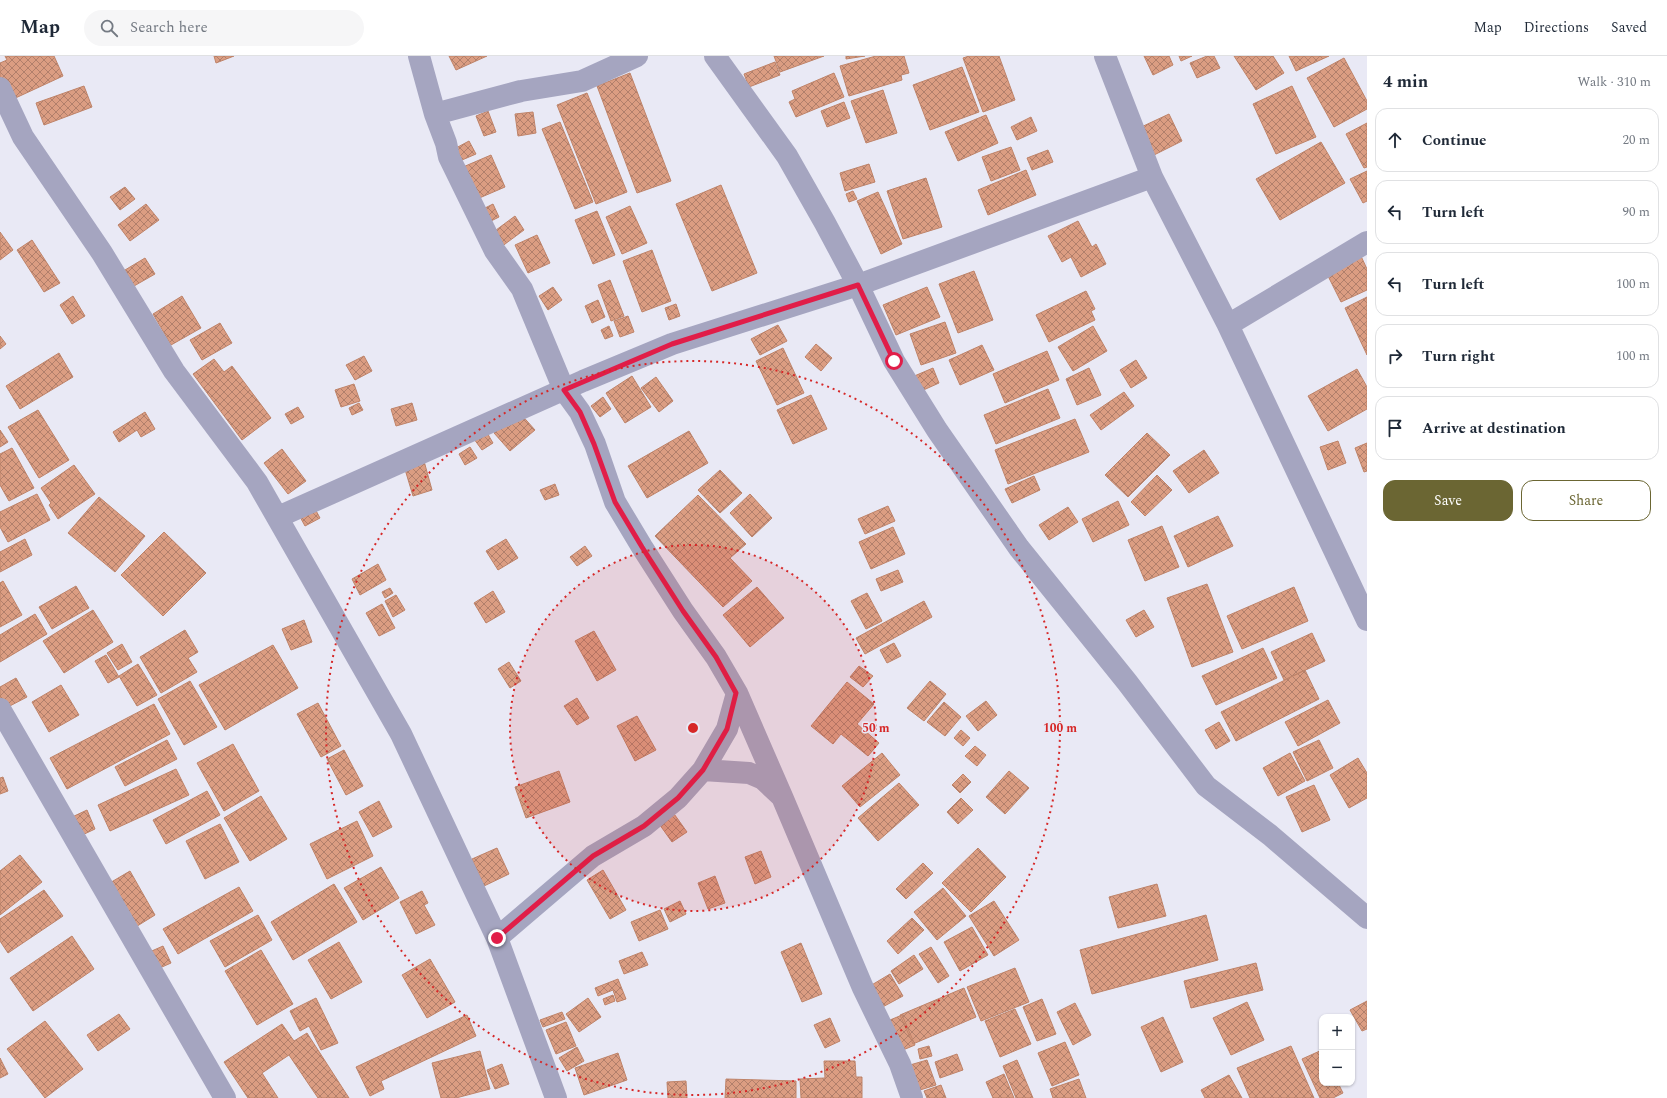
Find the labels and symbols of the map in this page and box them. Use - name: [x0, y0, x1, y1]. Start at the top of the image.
- route start: [885, 352, 903, 370]
- text: 50 m: [862, 719, 890, 738]
- text: 100 m: [1043, 719, 1077, 738]
- centre of rings: [686, 721, 700, 735]
- route end: [488, 929, 506, 947]

